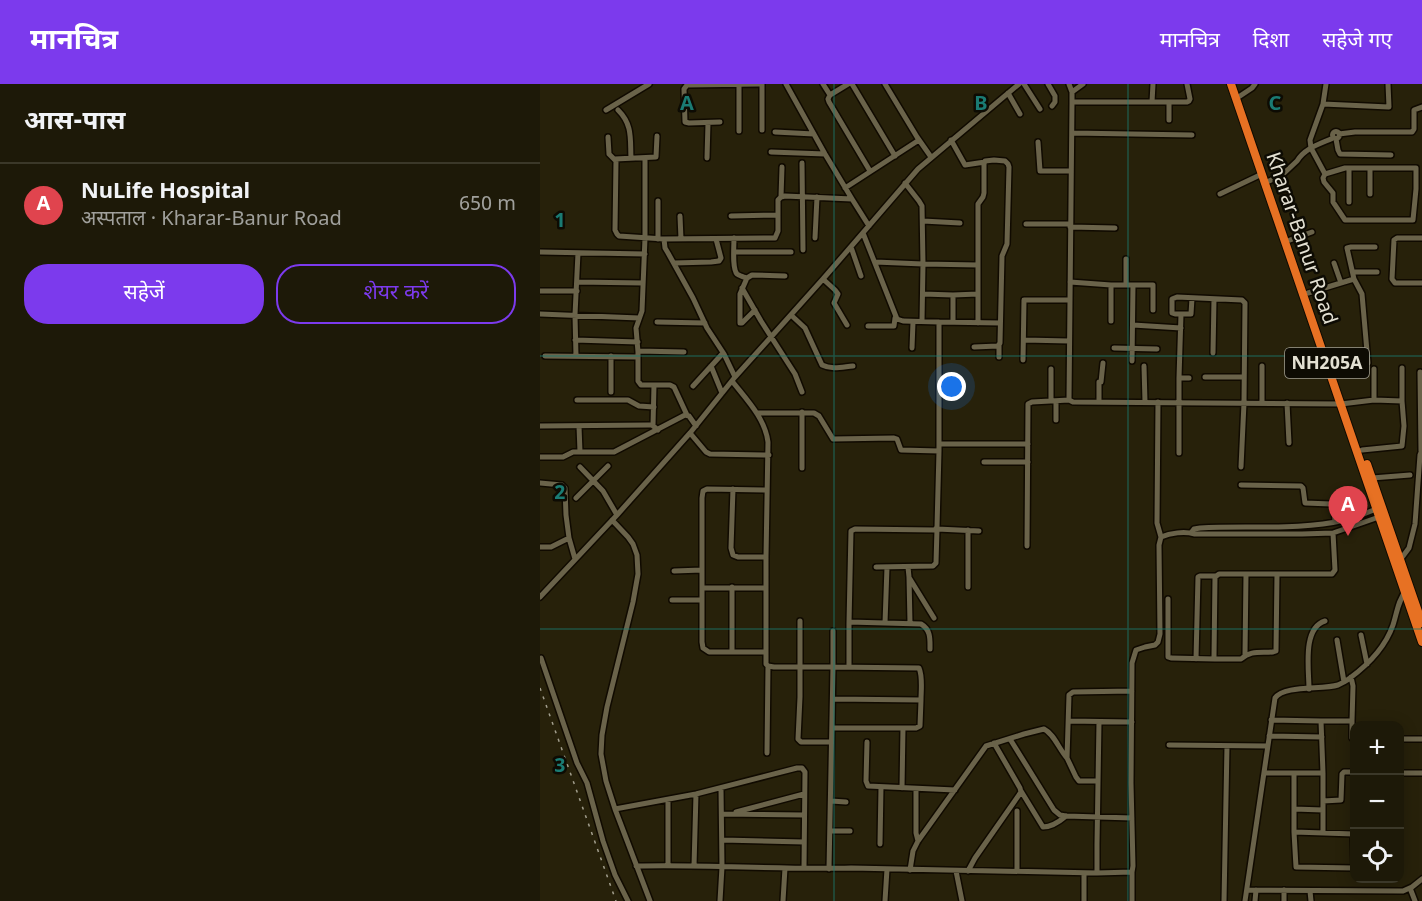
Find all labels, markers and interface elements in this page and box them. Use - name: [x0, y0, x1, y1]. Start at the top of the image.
- text: मानचित्र: [30, 24, 118, 60]
- text: मानचित्र: [1160, 28, 1220, 56]
- text: दिशा: [1253, 28, 1289, 56]
- text: सहेजे गए: [1322, 28, 1392, 56]
- text: A: [680, 92, 694, 118]
- text: B: [974, 92, 988, 118]
- text: C: [1269, 92, 1282, 118]
- text: आस-पास: [24, 106, 125, 140]
- street label: Kharar-Banur Road: [1258, 149, 1342, 328]
- text: NuLife Hospital: [81, 178, 250, 207]
- text: A: [37, 192, 50, 218]
- text: 650 m: [459, 192, 516, 218]
- text: अस्पताल · Kharar-Banur Road: [81, 207, 342, 233]
- text: 1: [554, 209, 566, 235]
- button: सहेजें: [24, 264, 264, 324]
- button: शेयर करें: [276, 264, 516, 324]
- road number: NH205A: [1285, 348, 1369, 378]
- your location: [937, 372, 966, 401]
- text: 2: [554, 481, 566, 507]
- pin: A: [1328, 486, 1368, 536]
- map controls: [1350, 721, 1404, 883]
- button: +: [1350, 721, 1404, 775]
- text: 3: [554, 754, 566, 780]
- button: −: [1350, 775, 1404, 829]
- button: locate: [1350, 829, 1404, 883]

